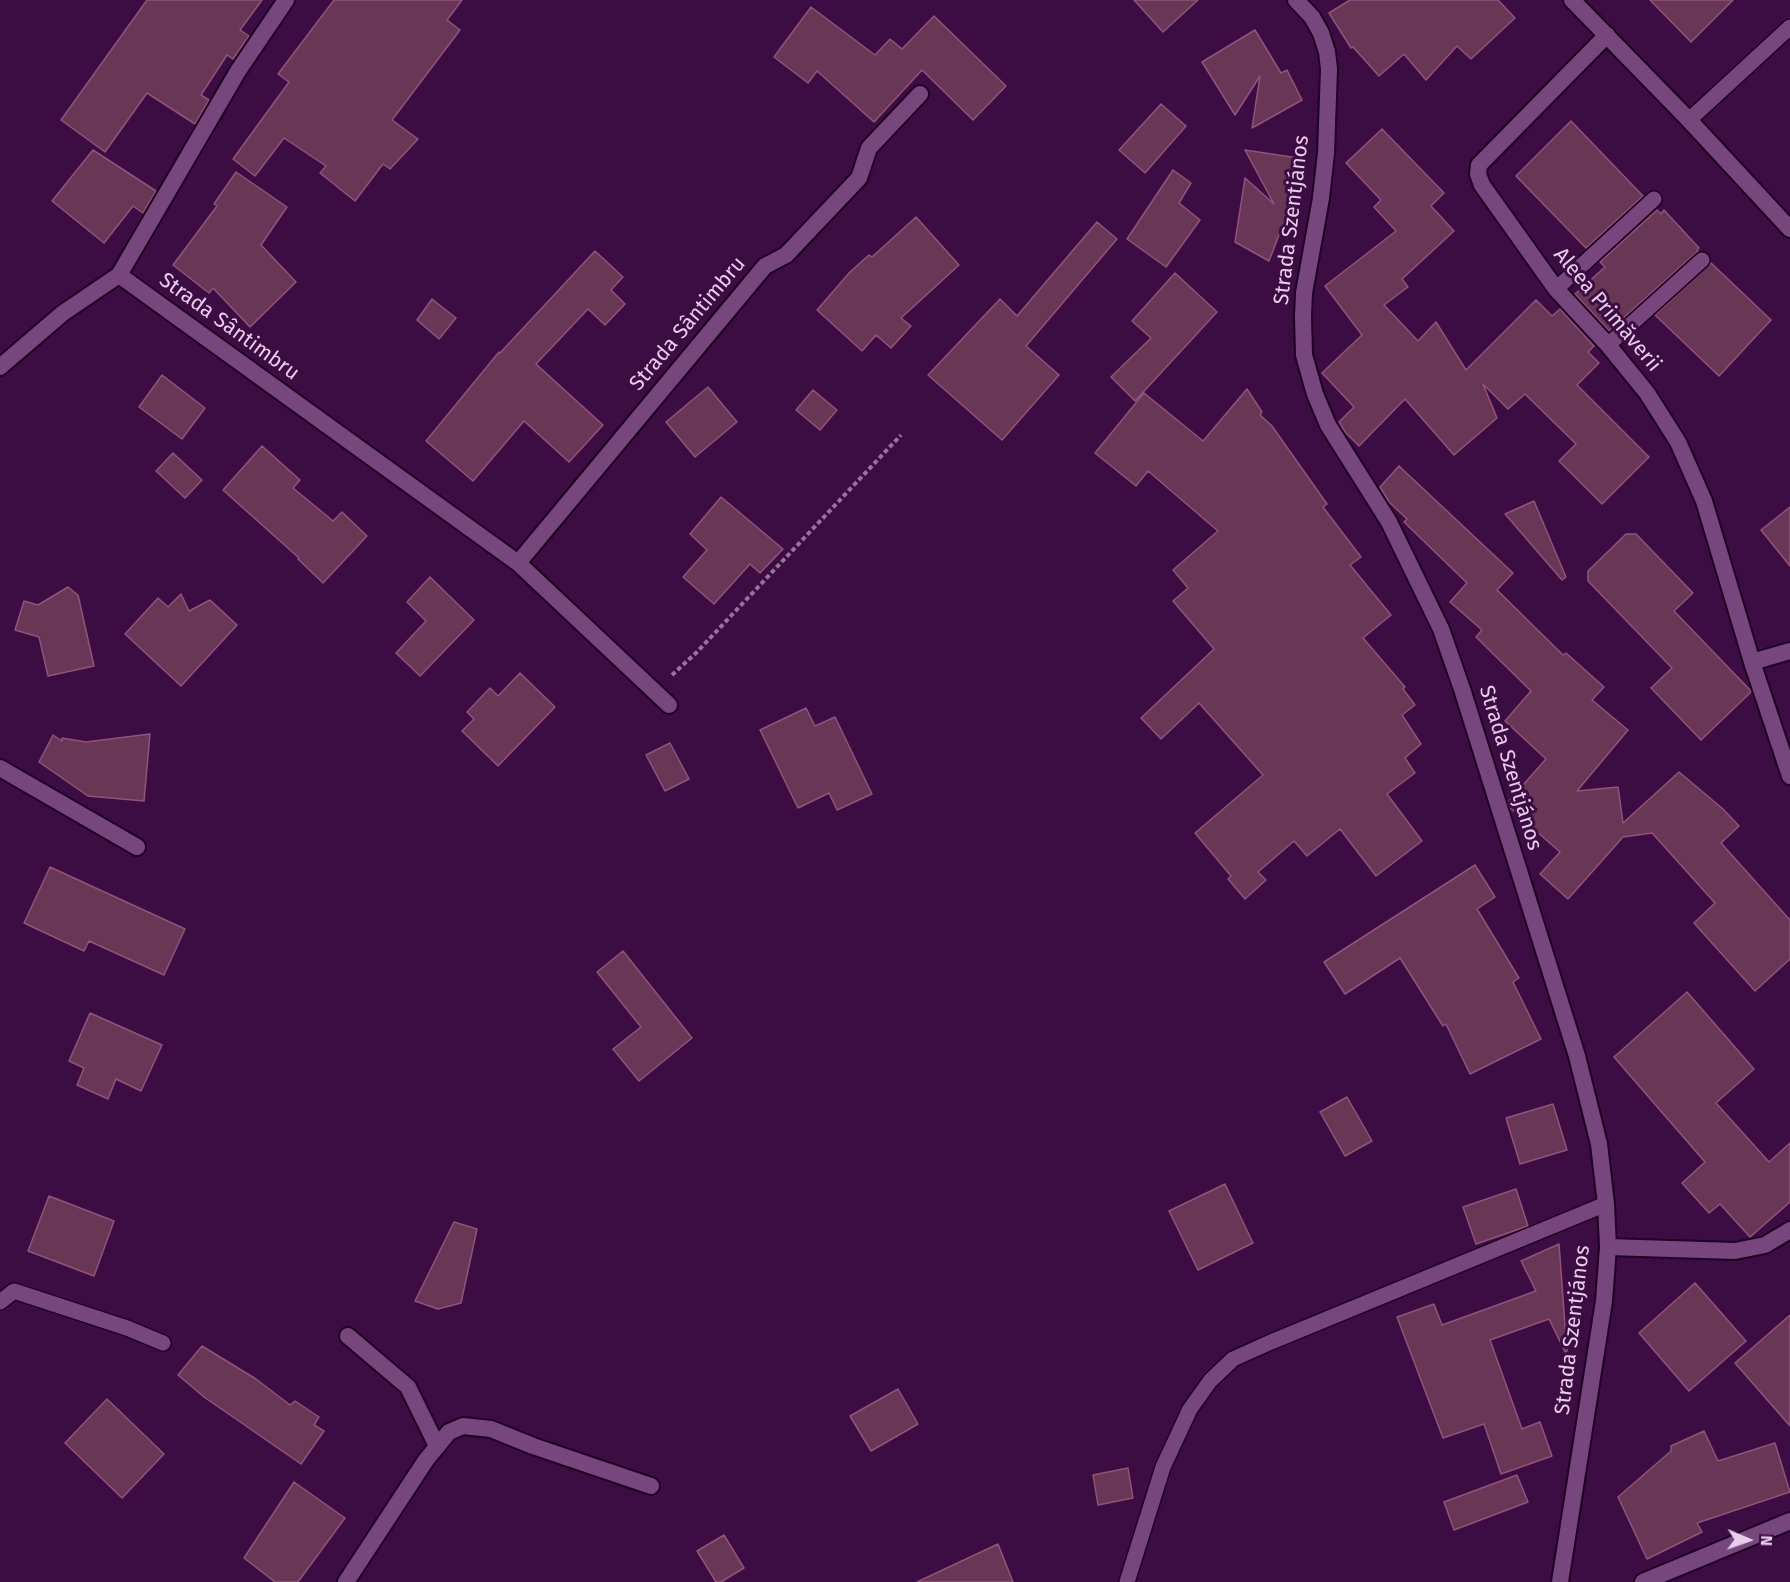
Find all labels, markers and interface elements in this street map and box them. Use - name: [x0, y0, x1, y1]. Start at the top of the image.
- street label: Strada Szentjános: [1269, 134, 1315, 306]
- street label: Aleea Primăverii: [1548, 243, 1666, 377]
- street label: Strada Sântimbru: [625, 252, 751, 396]
- street label: Strada Sântimbru: [154, 268, 304, 386]
- street label: Strada Szentjános: [1473, 683, 1547, 853]
- street label: Strada Szentjános: [1550, 1244, 1596, 1416]
- north arrow: [1718, 1510, 1778, 1570]
- text: N: [1757, 1535, 1776, 1546]

